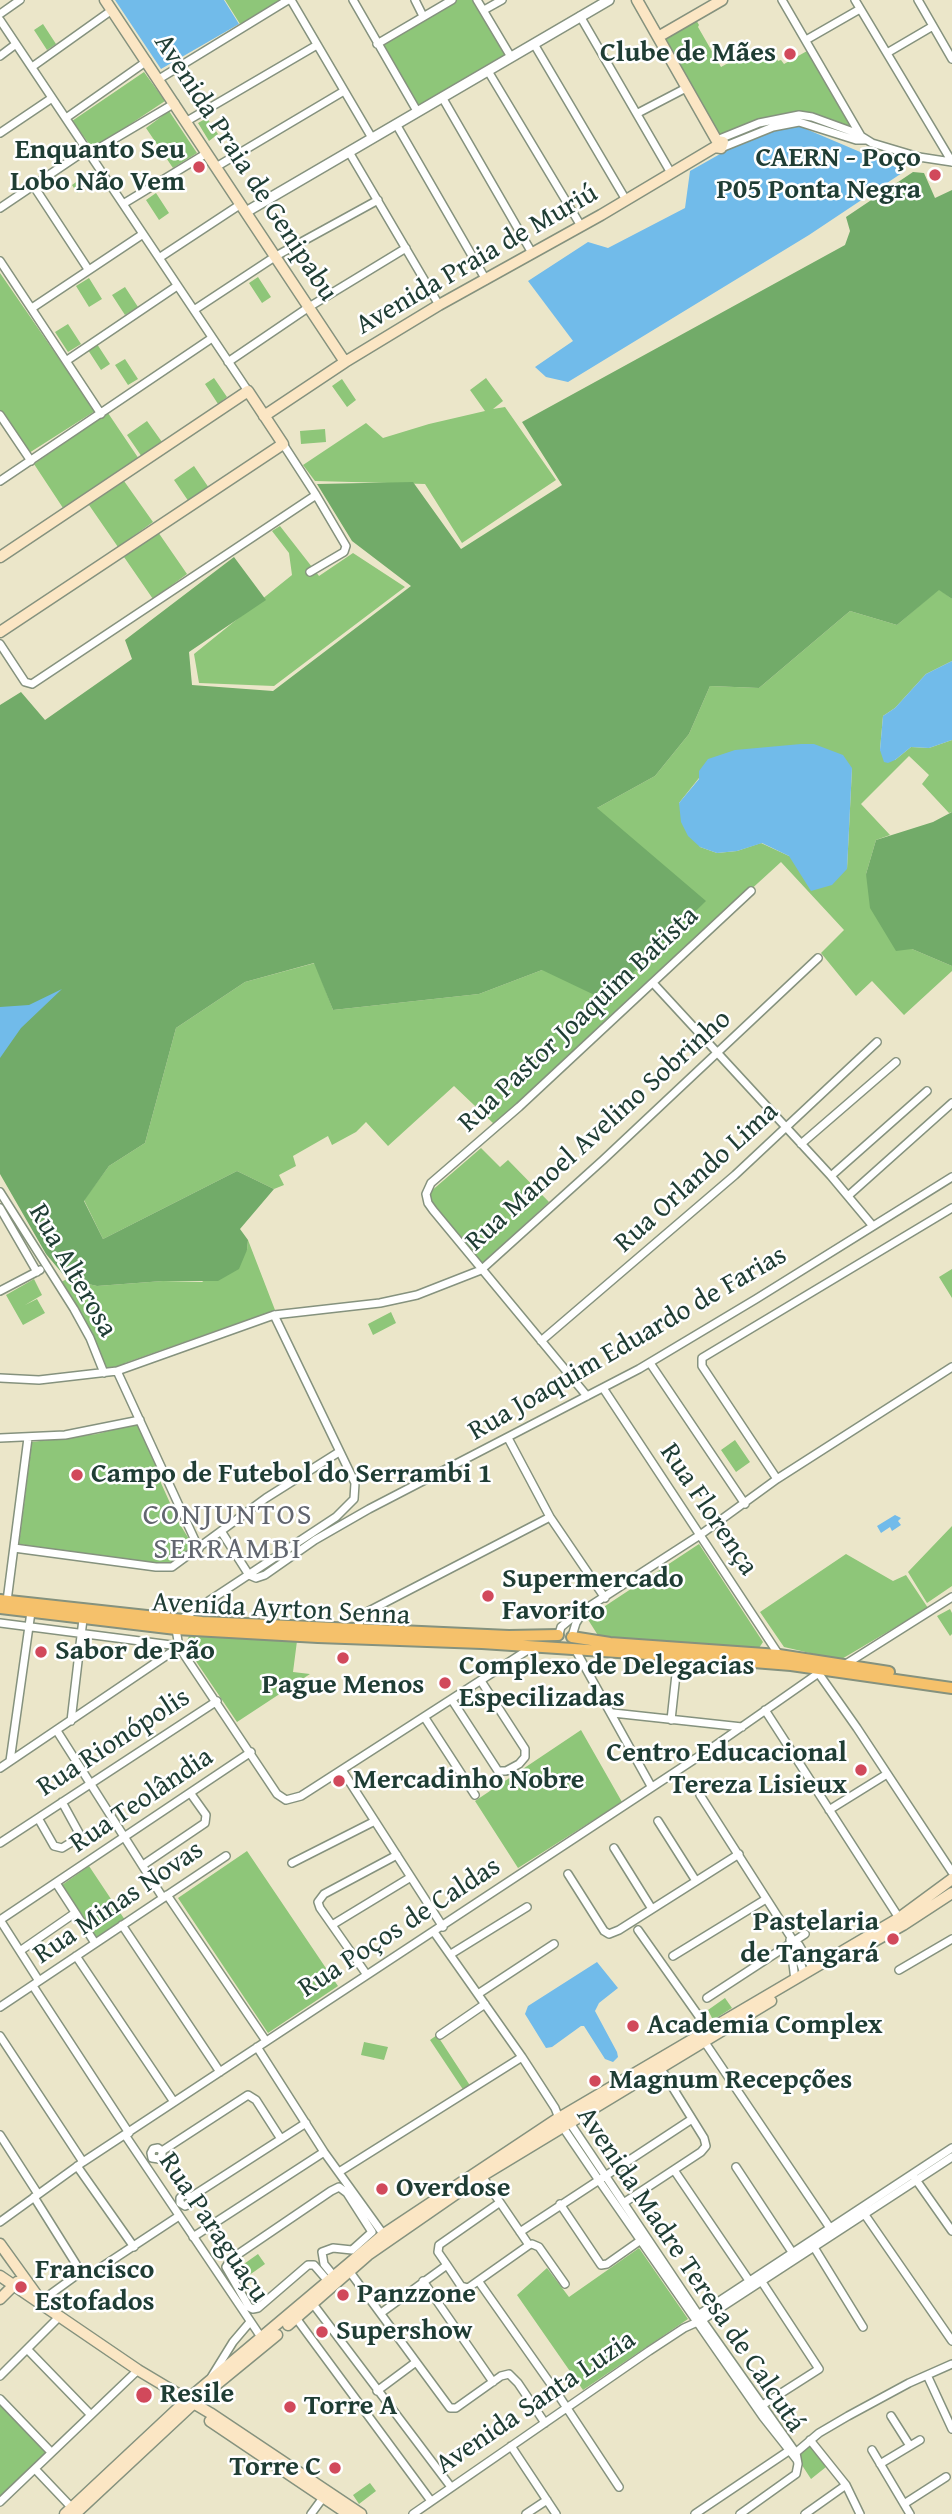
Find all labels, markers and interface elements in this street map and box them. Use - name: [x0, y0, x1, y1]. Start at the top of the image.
- street label: Avenida Praia de Genipabu: [146, 28, 344, 308]
- place label: Clube de Mães: [600, 37, 776, 71]
- marker: Clube de Mães: [782, 46, 798, 62]
- place label: Enquanto Seu Lobo Não Vem: [10, 134, 185, 200]
- place label: CAERN - Poço P05 Ponta Negra: [717, 142, 921, 208]
- marker: Enquanto Seu Lobo Não Vem: [191, 159, 207, 175]
- marker: CAERN - Poço P05 Ponta Negra: [927, 167, 943, 183]
- street label: Avenida Praia de Muriú: [350, 177, 604, 343]
- street label: Rua Pastor Joaquim Batista: [452, 900, 706, 1140]
- street label: Rua Manoel Avelino Sobrinho: [459, 1003, 739, 1259]
- street label: Rua Orlando Lima: [608, 1096, 786, 1260]
- street label: Rua Alterosa: [20, 1198, 124, 1344]
- street label: Rua Joaquim Eduardo de Farias: [463, 1239, 793, 1449]
- street label: Rua Florença: [652, 1438, 764, 1582]
- place label: Campo de Futebol do Serrambi 1: [91, 1458, 492, 1492]
- marker: Campo de Futebol do Serrambi 1: [69, 1467, 85, 1483]
- district label: CONJUNTOS SERRAMBI: [144, 1498, 312, 1568]
- place label: Supermercado Favorito: [502, 1563, 684, 1629]
- street label: Avenida Ayrton Senna: [151, 1586, 411, 1634]
- marker: Supermercado Favorito: [480, 1588, 496, 1604]
- place label: Sabor de Pão: [55, 1635, 215, 1669]
- marker: Sabor de Pão: [33, 1644, 49, 1660]
- marker: Pague Menos: [335, 1650, 351, 1666]
- place label: Complexo de Delegacias Especilizadas: [459, 1650, 754, 1716]
- place label: Pague Menos: [262, 1669, 424, 1703]
- marker: Complexo de Delegacias Especilizadas: [437, 1675, 453, 1691]
- street label: Rua Rionópolis: [31, 1681, 197, 1805]
- place label: Centro Educacional Tereza Lisieux: [606, 1737, 847, 1803]
- street label: Rua Teolândia: [64, 1741, 220, 1861]
- marker: Centro Educacional Tereza Lisieux: [853, 1762, 869, 1778]
- place label: Mercadinho Nobre: [353, 1764, 585, 1798]
- marker: Mercadinho Nobre: [331, 1773, 347, 1789]
- street label: Rua Minas Novas: [28, 1834, 210, 1972]
- street label: Rua Poços de Caldas: [293, 1850, 507, 2006]
- place label: Pastelaria de Tangará: [740, 1906, 879, 1972]
- marker: Pastelaria de Tangará: [885, 1931, 901, 1947]
- place label: Academia Complex: [647, 2009, 883, 2043]
- marker: Academia Complex: [625, 2018, 641, 2034]
- place label: Magnum Recepções: [609, 2064, 852, 2098]
- marker: Magnum Recepções: [587, 2073, 603, 2089]
- street label: Avenida Madre Teresa de Calcutá: [568, 2101, 812, 2439]
- street label: Rua Paraguaçu: [151, 2147, 275, 2309]
- place label: Overdose: [396, 2172, 510, 2206]
- marker: Overdose: [374, 2181, 390, 2197]
- place label: Francisco Estofados: [35, 2254, 155, 2320]
- place label: Panzzone: [357, 2278, 476, 2312]
- marker: Francisco Estofados: [13, 2279, 29, 2295]
- marker: Panzzone: [335, 2287, 351, 2303]
- place label: Supershow: [336, 2315, 473, 2349]
- marker: Supershow: [314, 2324, 330, 2340]
- street label: Avenida Santa Luzia: [430, 2324, 642, 2482]
- place label: Resile: [160, 2378, 234, 2412]
- marker: Resile: [134, 2385, 154, 2405]
- place label: Torre A: [304, 2390, 397, 2424]
- marker: Torre A: [282, 2399, 298, 2415]
- place label: Torre C: [230, 2451, 321, 2485]
- marker: Torre C: [327, 2460, 343, 2476]

